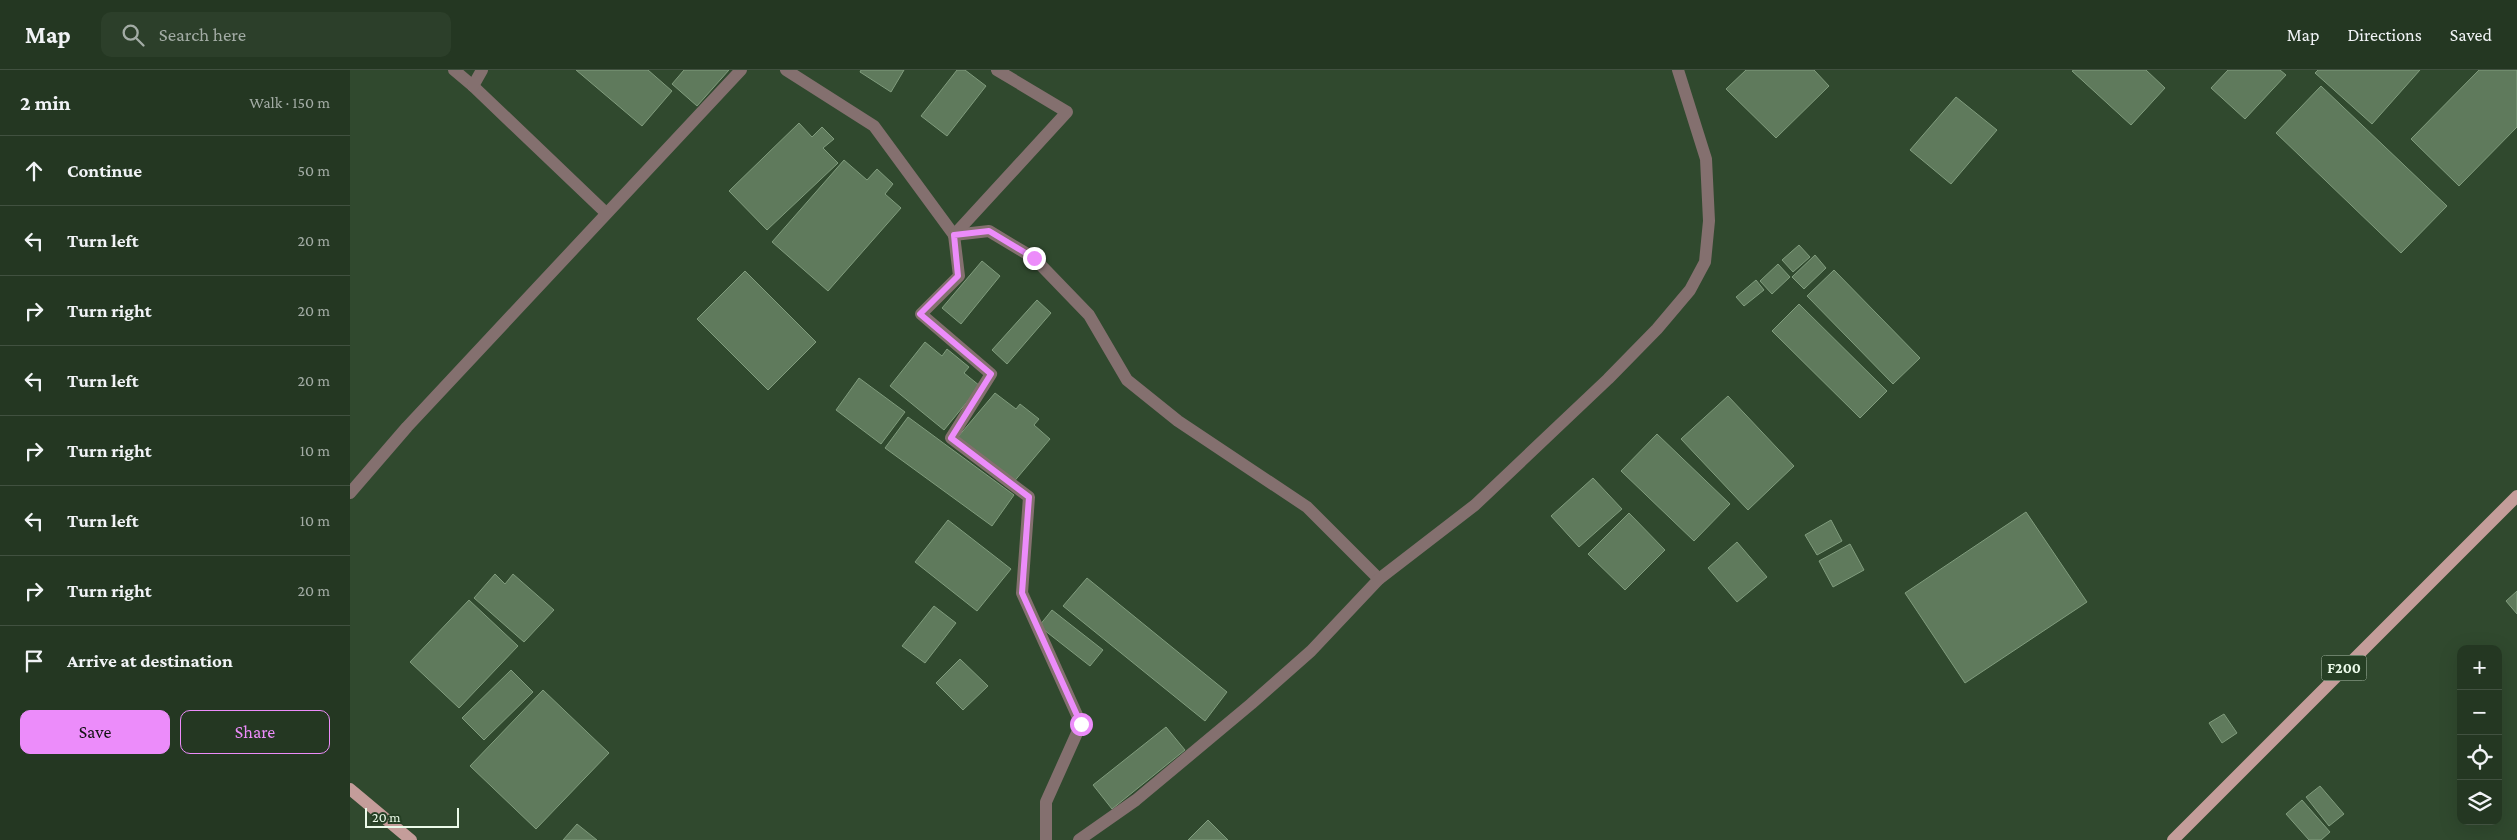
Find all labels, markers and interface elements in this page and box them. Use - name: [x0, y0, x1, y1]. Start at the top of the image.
- search box: [101, 12, 451, 57]
- text: Map: [25, 21, 71, 48]
- icon: search: [119, 21, 147, 49]
- text: Search here: [159, 24, 246, 45]
- text: Map: [2287, 25, 2319, 45]
- text: Directions: [2347, 25, 2422, 45]
- text: Saved: [2450, 25, 2492, 45]
- text: 2 min: [20, 91, 71, 115]
- text: Walk · 150 m: [249, 94, 330, 111]
- icon: ahead: [20, 157, 48, 185]
- text: Continue: [67, 160, 142, 181]
- text: 50 m: [298, 162, 330, 179]
- icon: left: [20, 227, 48, 255]
- text: Turn left: [67, 230, 139, 251]
- text: 20 m: [297, 232, 330, 249]
- route end: [1023, 247, 1046, 270]
- icon: right: [20, 297, 48, 325]
- text: Turn right: [67, 300, 152, 321]
- text: 20 m: [297, 302, 330, 319]
- icon: left: [20, 367, 48, 395]
- text: Turn left: [67, 370, 139, 391]
- text: 20 m: [297, 372, 330, 389]
- icon: right: [20, 437, 48, 465]
- text: Turn right: [67, 440, 152, 461]
- text: 10 m: [300, 442, 330, 459]
- icon: left: [20, 507, 48, 535]
- text: Turn left: [67, 510, 139, 531]
- text: 10 m: [300, 512, 330, 529]
- icon: right: [20, 577, 48, 605]
- text: Turn right: [67, 580, 152, 601]
- text: 20 m: [297, 582, 330, 599]
- map controls: [2457, 645, 2502, 825]
- button: +: [2457, 645, 2502, 690]
- icon: arrive: [20, 647, 48, 675]
- text: Arrive at destination: [67, 650, 233, 671]
- road number: F200: [2322, 656, 2366, 680]
- button: −: [2457, 690, 2502, 735]
- button: Save: [20, 710, 170, 754]
- button: Share: [180, 710, 330, 754]
- route start: [1070, 713, 1093, 736]
- button: locate: [2457, 735, 2502, 780]
- button: layers: [2457, 780, 2502, 825]
- scale bar: [365, 805, 459, 828]
- text: 20 m: [372, 809, 400, 825]

